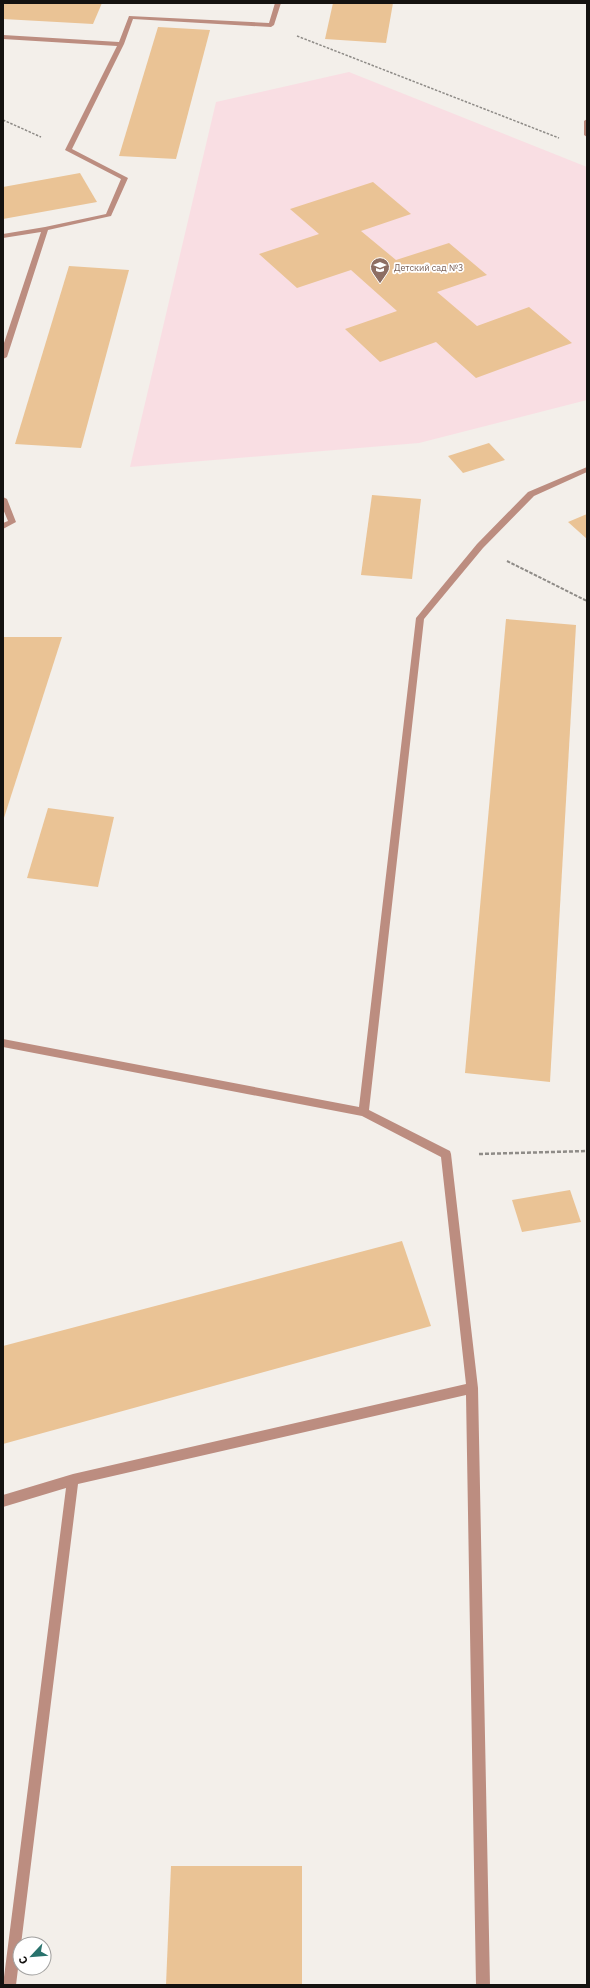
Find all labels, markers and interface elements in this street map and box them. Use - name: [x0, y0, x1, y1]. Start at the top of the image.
- school or university icon: Детский сад №3: [369, 256, 391, 284]
- place label: Детский сад №3: [394, 262, 463, 273]
- north arrow: [12, 1936, 52, 1976]
- text: С: [15, 1954, 31, 1967]

